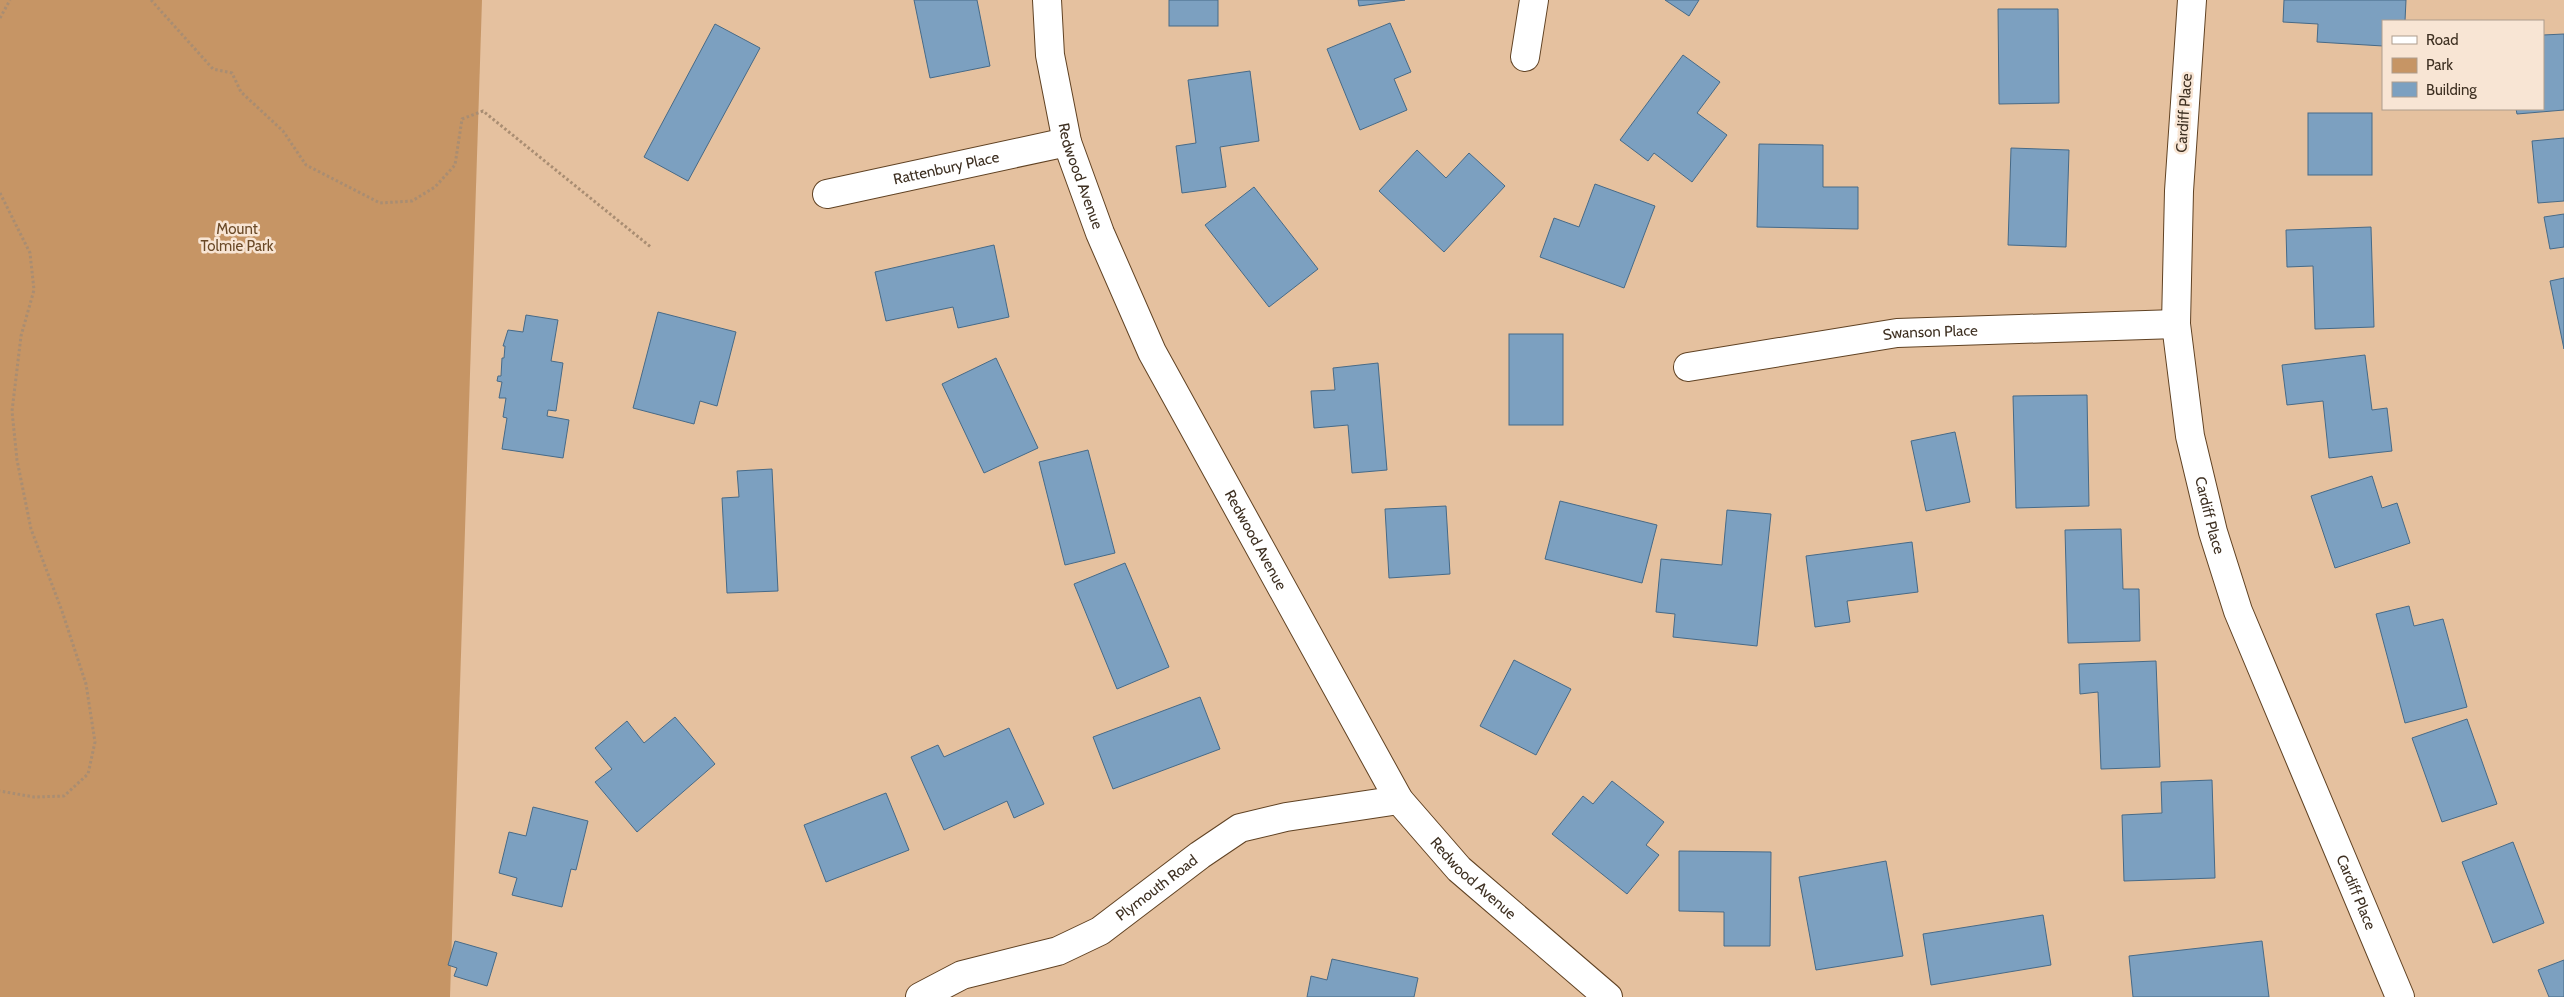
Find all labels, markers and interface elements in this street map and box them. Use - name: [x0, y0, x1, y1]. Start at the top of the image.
- legend: [2382, 20, 2544, 110]
- text: Road: [2426, 31, 2459, 49]
- text: Park: [2426, 56, 2453, 74]
- street label: Cardiff Place: [2172, 72, 2196, 153]
- text: Building: [2426, 81, 2477, 99]
- street label: Redwood Avenue: [1054, 121, 1107, 232]
- street label: Rattenbury Place: [892, 148, 1001, 188]
- park label: Mount Tolmie Park: [200, 220, 274, 255]
- street label: Swanson Place: [1882, 321, 1978, 344]
- street label: Cardiff Place: [2191, 475, 2229, 557]
- street label: Redwood Avenue: [1221, 487, 1291, 593]
- street label: Redwood Avenue: [1427, 834, 1520, 923]
- street label: Plymouth Road: [1112, 851, 1201, 925]
- street label: Cardiff Place: [2332, 852, 2380, 933]

